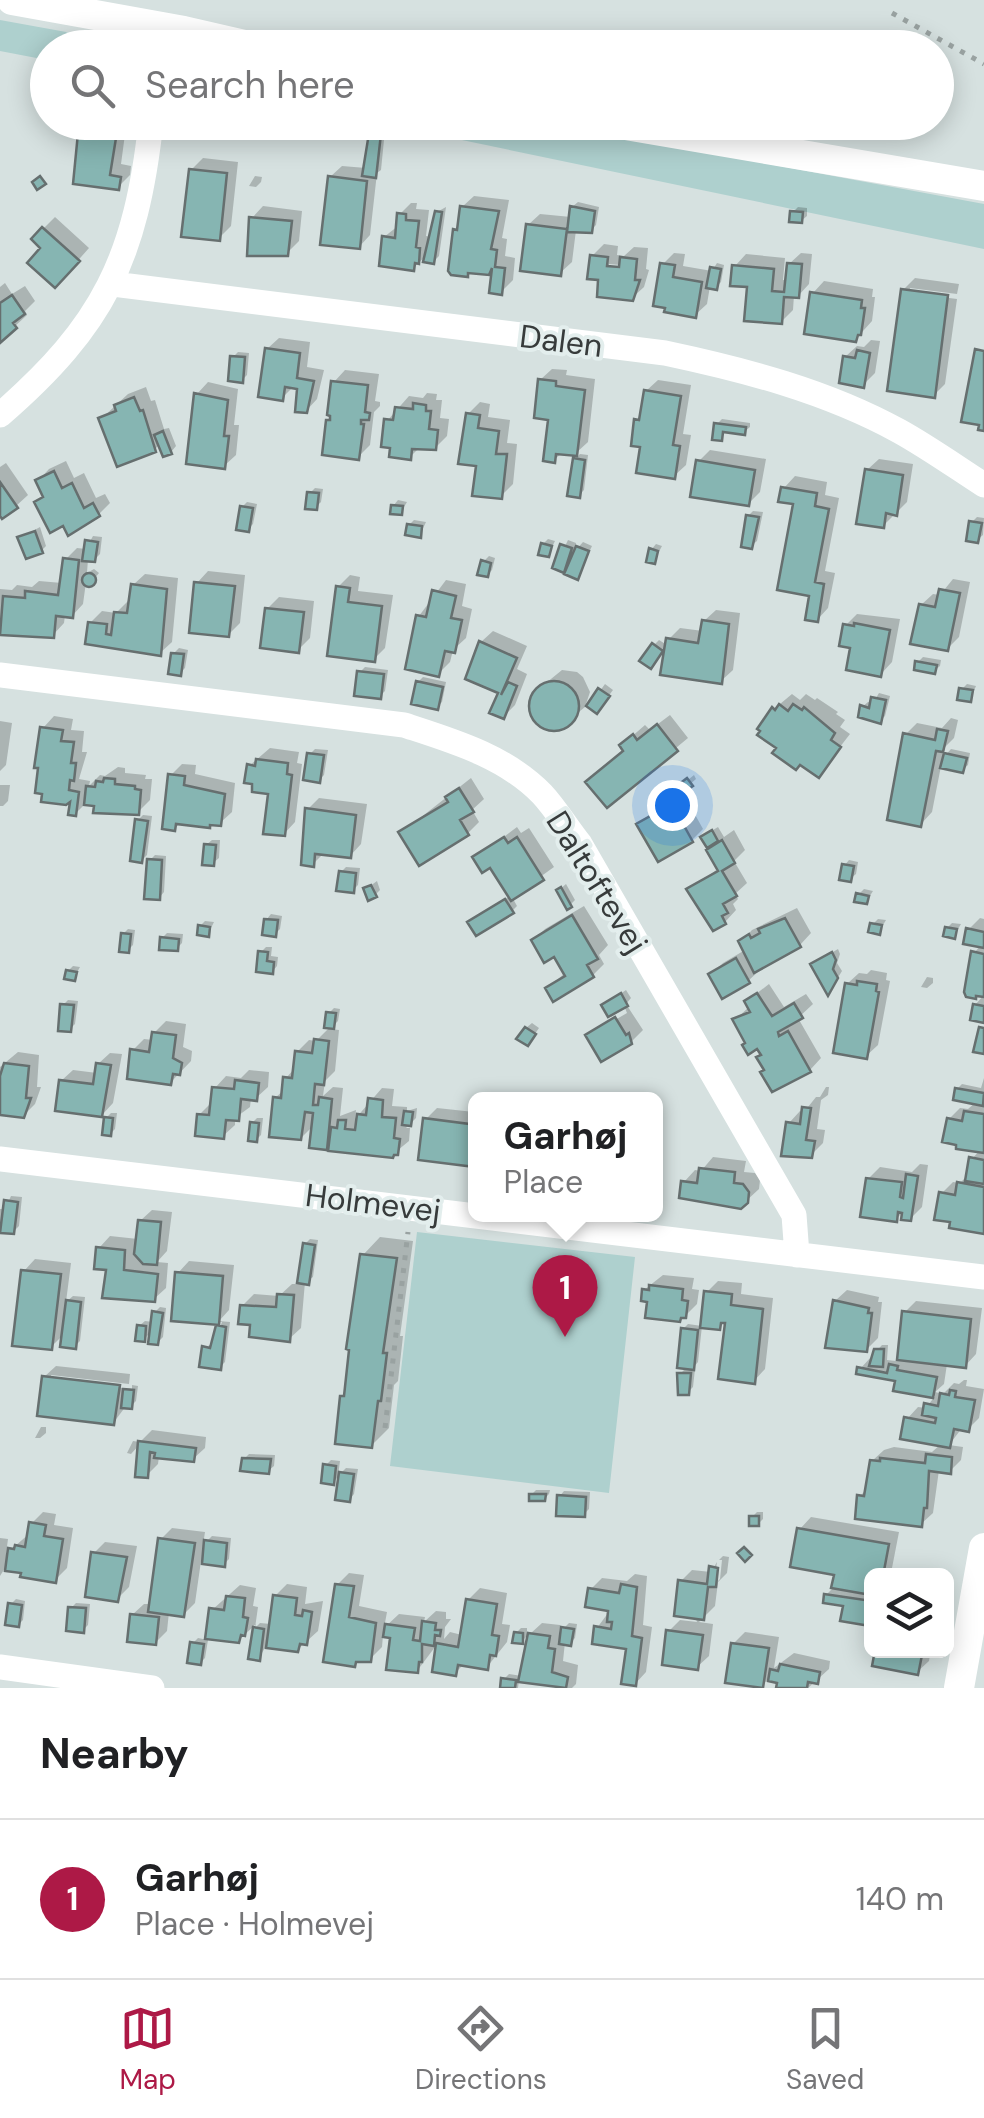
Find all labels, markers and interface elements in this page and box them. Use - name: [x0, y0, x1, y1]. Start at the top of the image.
- search box: [30, 30, 954, 140]
- icon: search: [65, 58, 120, 113]
- text: Search here: [145, 60, 355, 110]
- street label: Dalen: [517, 315, 605, 367]
- your location: [647, 780, 698, 831]
- street label: Daltoftevej: [537, 803, 657, 961]
- popup: [468, 1092, 663, 1222]
- text: Garhøj: [504, 1111, 627, 1161]
- text: Place: [504, 1161, 583, 1203]
- street label: Holmevej: [303, 1174, 443, 1232]
- pin: 1: [532, 1254, 598, 1337]
- map controls: [864, 1568, 954, 1658]
- button: layers: [864, 1568, 954, 1658]
- text: Nearby: [40, 1726, 189, 1781]
- text: Garhøj: [135, 1853, 259, 1903]
- text: 1: [67, 1878, 78, 1920]
- text: 140 m: [856, 1878, 944, 1920]
- text: Place · Holmevej: [135, 1903, 374, 1945]
- tab: Map: [120, 2001, 176, 2098]
- tab: Directions: [415, 2001, 547, 2098]
- tab: Saved: [786, 2001, 864, 2098]

